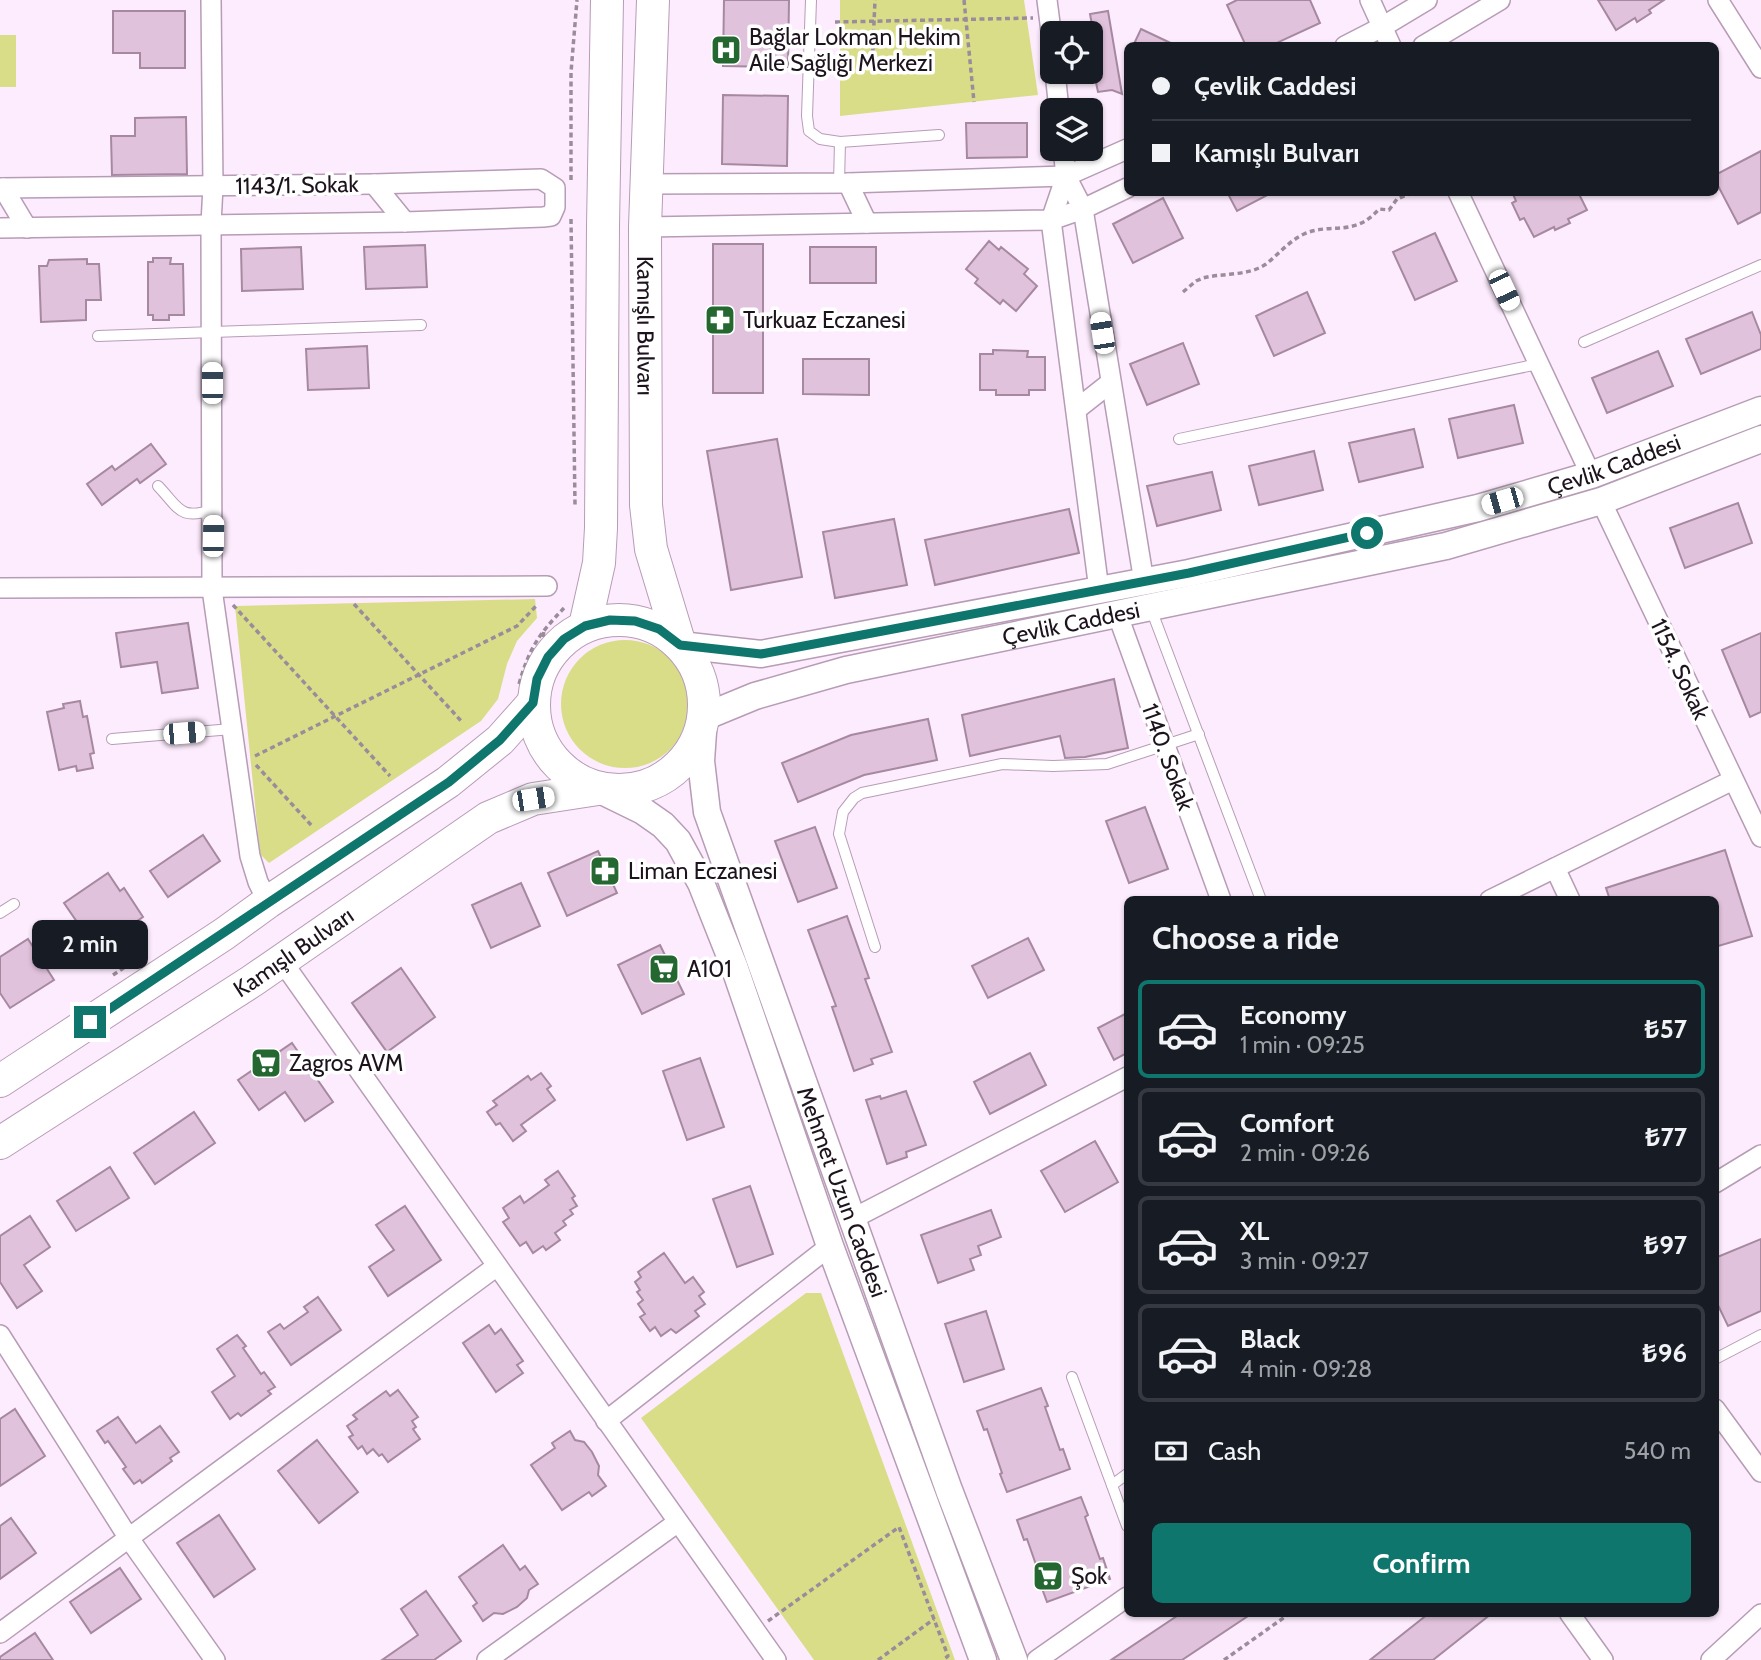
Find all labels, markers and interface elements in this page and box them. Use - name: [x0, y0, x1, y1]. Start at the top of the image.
- map controls: [1040, 21, 1103, 161]
- button: locate: [1040, 21, 1103, 84]
- place label: Bağlar Lokman Hekim Aile Sağlığı Merkezi: [749, 23, 961, 77]
- hospital icon: Bağlar Lokman Hekim Aile Sağlığı Merkezi: [709, 33, 743, 67]
- text: Çevlik Caddesi: [1194, 70, 1356, 102]
- button: layers: [1040, 98, 1103, 161]
- text: Kamışlı Bulvarı: [1194, 137, 1360, 169]
- street label: 1143/1. Sokak: [235, 170, 360, 200]
- street label: Kamışlı Bulvarı: [631, 256, 660, 396]
- car: [1486, 267, 1523, 313]
- pharmacy icon: Turkuaz Eczanesi: [703, 303, 737, 337]
- place label: Turkuaz Eczanesi: [743, 306, 906, 334]
- car: [1089, 311, 1116, 355]
- car: [202, 362, 223, 404]
- street label: Çevlik Caddesi: [1544, 428, 1685, 501]
- car: [1479, 485, 1526, 517]
- car: [203, 515, 224, 557]
- route start: [1351, 517, 1383, 549]
- street label: Çevlik Caddesi: [1000, 596, 1142, 651]
- street label: 1154. Sokak: [1644, 614, 1716, 724]
- street label: 1140. Sokak: [1136, 700, 1200, 815]
- car: [163, 721, 206, 745]
- car: [511, 785, 556, 813]
- pharmacy icon: Liman Eczanesi: [588, 854, 622, 888]
- place label: Liman Eczanesi: [628, 857, 777, 885]
- street label: Kamışlı Bulvarı: [228, 901, 359, 1003]
- text: Choose a ride: [1152, 918, 1339, 957]
- callout: 2 min: [32, 920, 148, 970]
- text: 2 min: [62, 930, 118, 958]
- supermarket icon: A101: [647, 952, 681, 986]
- place label: A101: [687, 955, 732, 983]
- icon: car: [1156, 998, 1219, 1061]
- text: Economy: [1240, 999, 1346, 1031]
- route end: [74, 1006, 106, 1038]
- text: ₺57: [1644, 1013, 1687, 1045]
- text: 1 min · 09:25: [1240, 1031, 1365, 1059]
- supermarket icon: Zagros AVM: [249, 1046, 283, 1080]
- place label: Zagros AVM: [289, 1049, 403, 1077]
- street label: Mehmet Uzun Caddesi: [791, 1083, 893, 1301]
- icon: car: [1156, 1106, 1219, 1169]
- text: Comfort: [1240, 1107, 1334, 1139]
- text: ₺77: [1645, 1121, 1687, 1153]
- text: 2 min · 09:26: [1240, 1139, 1370, 1167]
- icon: car: [1156, 1214, 1219, 1277]
- text: XL: [1240, 1215, 1269, 1247]
- text: ₺97: [1644, 1229, 1687, 1261]
- text: 3 min · 09:27: [1240, 1247, 1369, 1275]
- icon: car: [1156, 1322, 1219, 1385]
- text: Black: [1240, 1323, 1300, 1355]
- text: ₺96: [1642, 1337, 1687, 1369]
- text: 4 min · 09:28: [1240, 1355, 1372, 1383]
- icon: cash: [1152, 1432, 1190, 1470]
- text: Cash: [1208, 1435, 1261, 1467]
- text: 540 m: [1624, 1437, 1691, 1465]
- button: Confirm: [1152, 1523, 1691, 1603]
- supermarket icon: Şok: [1031, 1559, 1065, 1593]
- place label: Şok: [1071, 1562, 1108, 1590]

